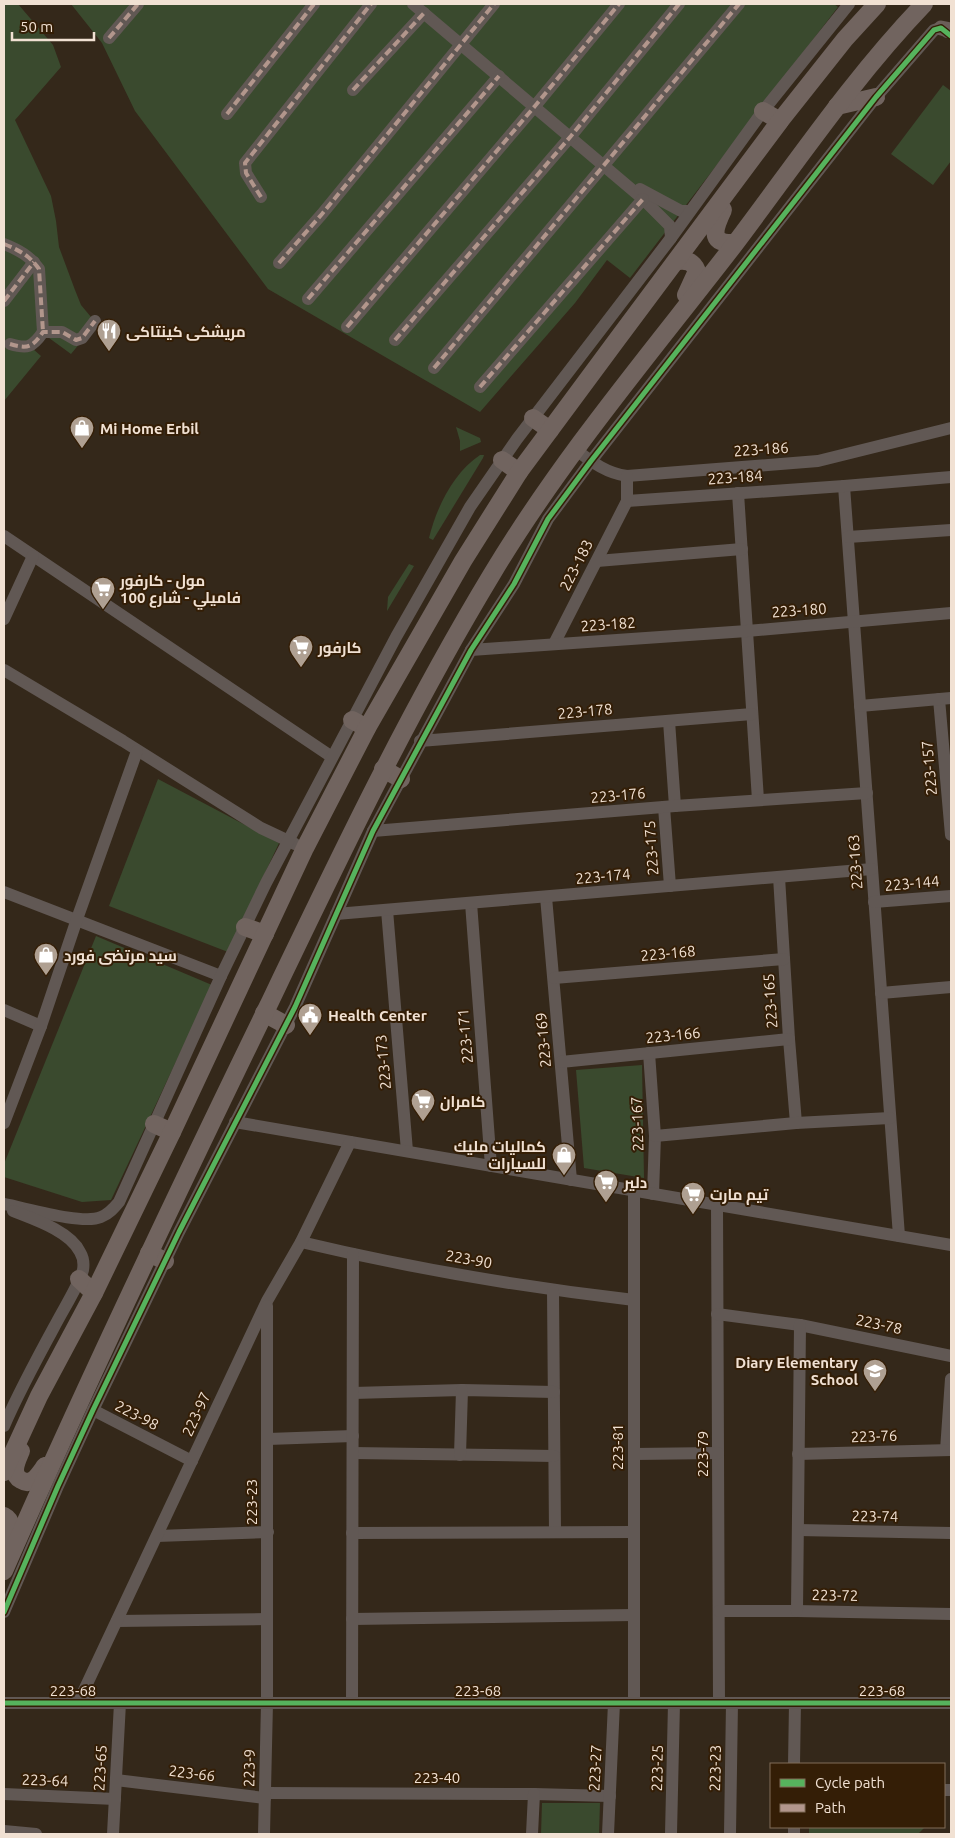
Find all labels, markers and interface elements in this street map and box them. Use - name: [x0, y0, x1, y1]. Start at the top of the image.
- scale bar: [12, 10, 95, 42]
- text: 50 m: [20, 18, 53, 35]
- restaurant icon: مریشکی کینتاکی: [96, 318, 122, 352]
- place label: مریشکی کینتاکی: [126, 323, 246, 341]
- shop icon: Mi Home Erbil: [69, 415, 95, 449]
- place label: Mi Home Erbil: [100, 420, 199, 437]
- street label: 223-186: [733, 439, 789, 459]
- street label: 223-184: [707, 467, 763, 487]
- street label: 223-183: [556, 537, 596, 593]
- place label: مول - كارفور فاميلي - شارع 100: [119, 572, 241, 610]
- supermarket icon: مول - كارفور فاميلي - شارع 100: [90, 576, 116, 610]
- street label: 223-180: [771, 600, 827, 620]
- street label: 223-182: [580, 614, 636, 634]
- supermarket icon: کارفور: [288, 634, 314, 668]
- place label: کارفور: [317, 639, 361, 657]
- street label: 223-178: [557, 700, 613, 722]
- street label: 223-157: [918, 740, 940, 796]
- street label: 223-176: [590, 784, 646, 806]
- street label: 223-175: [641, 820, 661, 876]
- street label: 223-163: [845, 834, 865, 890]
- street label: 223-174: [575, 865, 631, 887]
- street label: 223-144: [884, 872, 940, 894]
- shop icon: سيد مرتضى فورد: [33, 942, 59, 976]
- street label: 223-168: [640, 942, 696, 964]
- place label: سيد مرتضى فورد: [64, 947, 177, 965]
- street label: 223-165: [760, 973, 780, 1029]
- public building icon: Health Center: [297, 1002, 323, 1036]
- place label: Health Center: [328, 1007, 428, 1024]
- street label: 223-171: [454, 1008, 476, 1064]
- street label: 223-169: [532, 1012, 554, 1068]
- street label: 223-166: [645, 1024, 701, 1046]
- street label: 223-173: [372, 1034, 394, 1090]
- supermarket icon: كامران: [410, 1088, 436, 1122]
- place label: كامران: [440, 1093, 485, 1111]
- street label: 223-167: [628, 1096, 646, 1152]
- place label: كماليات مليك للسيارات: [454, 1138, 546, 1173]
- shop icon: كماليات مليك للسيارات: [551, 1142, 577, 1176]
- supermarket icon: دلير: [593, 1169, 619, 1203]
- place label: دلير: [623, 1174, 647, 1192]
- supermarket icon: تیم مارت: [680, 1181, 706, 1215]
- place label: تیم مارت: [710, 1186, 769, 1205]
- street label: 223-90: [445, 1247, 493, 1271]
- street label: 223-78: [854, 1311, 904, 1337]
- place label: Diary Elementary School: [735, 1354, 858, 1388]
- school or university icon: Diary Elementary School: [862, 1358, 888, 1392]
- street label: 223-97: [178, 1389, 214, 1439]
- street label: 223-98: [112, 1397, 162, 1433]
- street label: 223-81: [609, 1424, 626, 1470]
- street label: 223-76: [850, 1427, 898, 1445]
- street label: 223-79: [694, 1431, 711, 1477]
- street label: 223-23: [243, 1479, 260, 1525]
- street label: 223-74: [852, 1507, 898, 1525]
- street label: 223-72: [812, 1586, 858, 1604]
- street label: 223-68: [50, 1682, 96, 1699]
- street label: 223-68: [455, 1682, 501, 1699]
- street label: 223-68: [859, 1682, 905, 1699]
- street label: 223-65: [90, 1744, 110, 1792]
- street label: 223-27: [585, 1744, 605, 1792]
- street label: 223-25: [648, 1745, 666, 1791]
- street label: 223-23: [706, 1745, 724, 1791]
- street label: 223-9: [240, 1749, 258, 1787]
- street label: 223-66: [168, 1762, 216, 1784]
- legend: [770, 1763, 945, 1828]
- street label: 223-40: [414, 1769, 460, 1786]
- street label: 223-64: [21, 1771, 69, 1789]
- text: Cycle path: [815, 1774, 885, 1791]
- text: Path: [815, 1799, 846, 1816]

